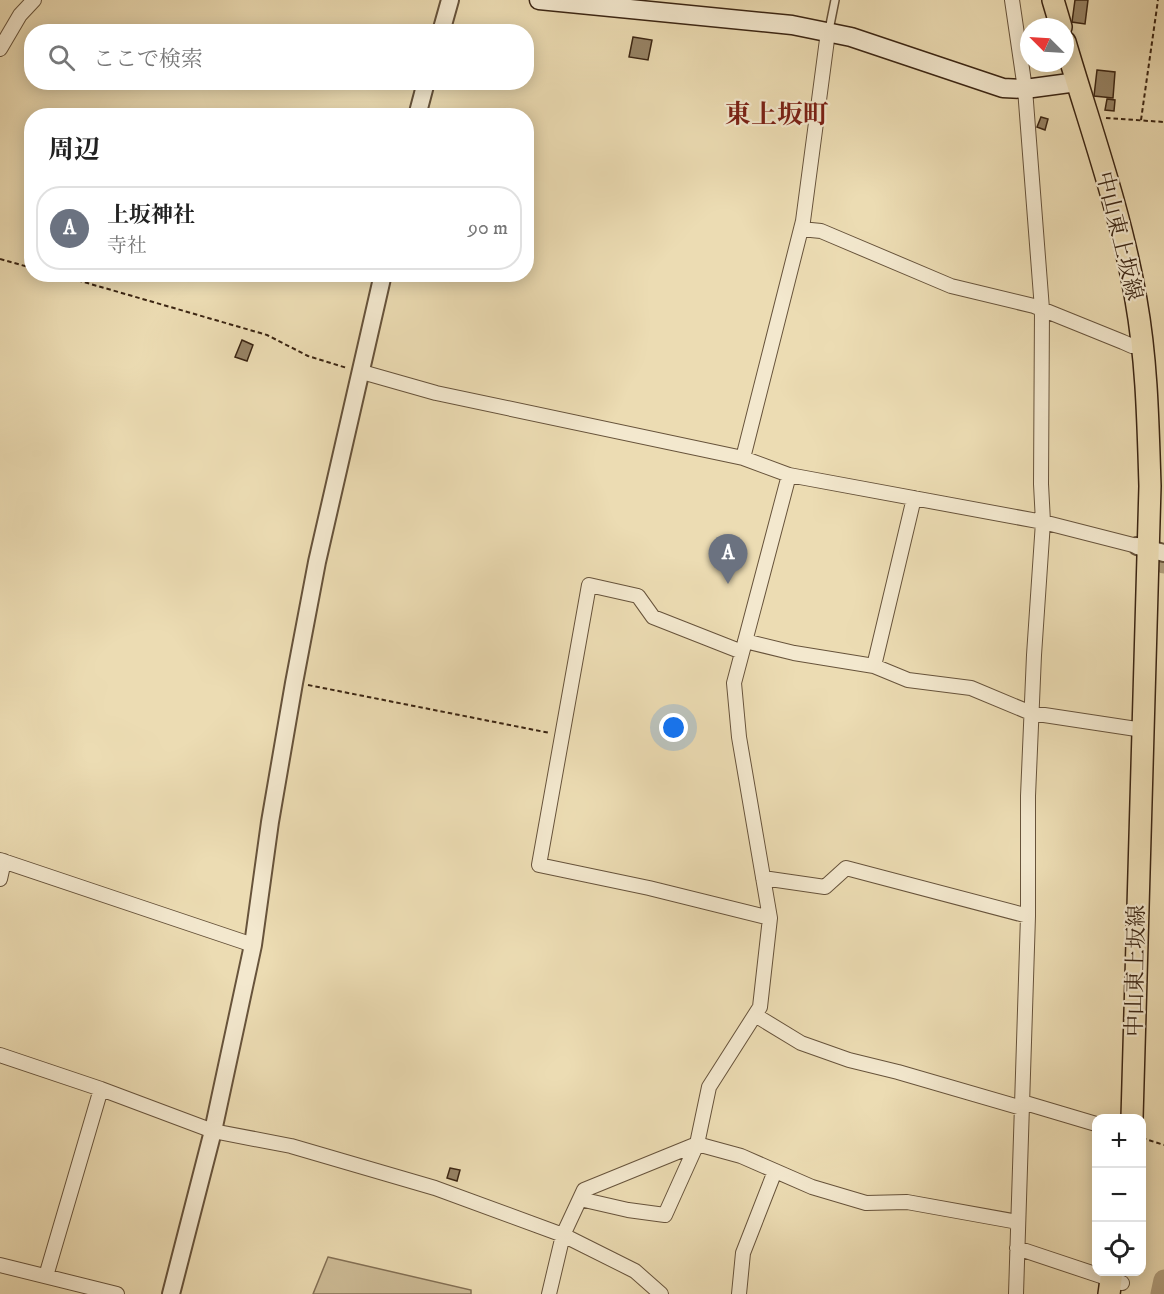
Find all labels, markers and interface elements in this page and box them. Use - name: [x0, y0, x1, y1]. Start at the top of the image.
- north arrow: [1020, 18, 1074, 72]
- search box: [24, 24, 534, 90]
- icon: search: [45, 41, 78, 74]
- text: ここで検索: [93, 46, 203, 73]
- district label: 東上坂町: [725, 99, 829, 132]
- text: 周辺: [48, 134, 100, 167]
- street label: 中山東上坂線: [1090, 169, 1148, 303]
- text: 上坂神社: [107, 202, 195, 229]
- text: A: [63, 216, 76, 241]
- text: 90 m: [468, 216, 508, 241]
- text: 寺社: [107, 234, 147, 259]
- pin: A: [708, 534, 748, 584]
- your location: [659, 713, 688, 742]
- street label: 中山東上坂線: [1121, 905, 1151, 1037]
- map controls: [1092, 1114, 1146, 1276]
- button: +: [1092, 1114, 1146, 1168]
- button: −: [1092, 1168, 1146, 1222]
- button: locate: [1092, 1222, 1146, 1276]

